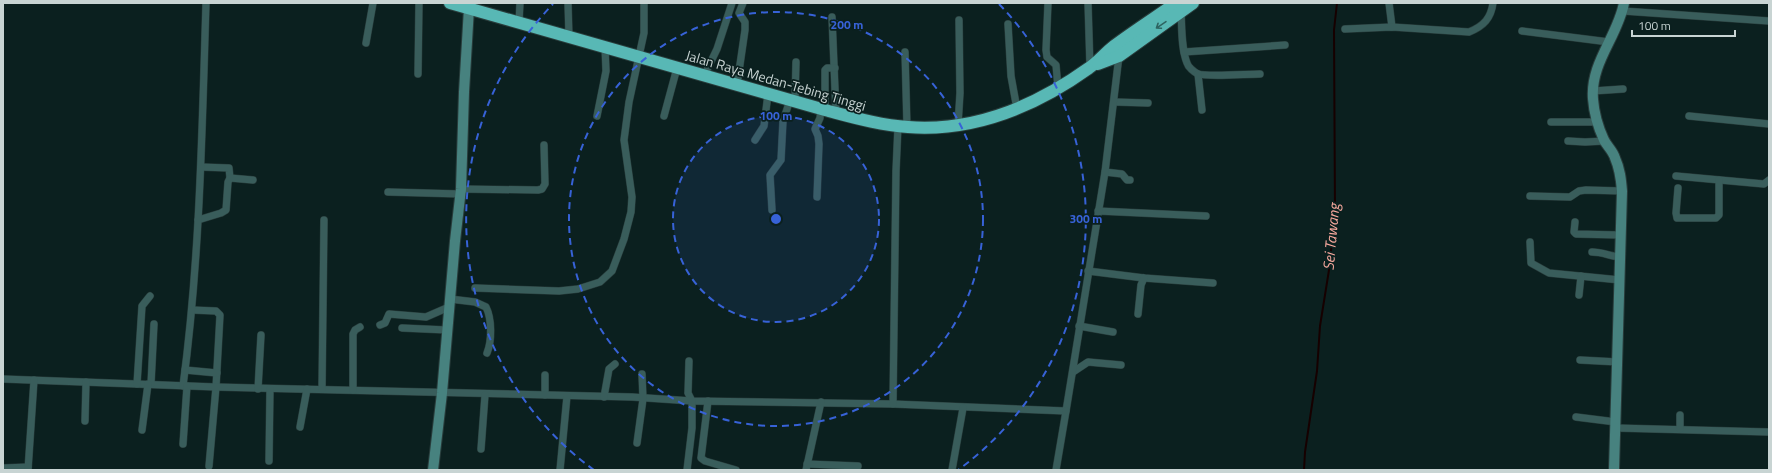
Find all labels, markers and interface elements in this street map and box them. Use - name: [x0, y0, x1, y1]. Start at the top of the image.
- scale bar: [1632, 12, 1735, 38]
- text: 200 m: [831, 15, 863, 34]
- text: 100 m: [1638, 16, 1671, 35]
- one-way arrow: [1156, 21, 1167, 29]
- street label: Jalan Raya Medan-Tebing Tinggi: [683, 44, 869, 116]
- text: 100 m: [760, 106, 792, 125]
- water label: Sei Tawang: [1317, 201, 1346, 271]
- text: 300 m: [1070, 209, 1102, 228]
- centre of rings: [769, 212, 783, 226]

